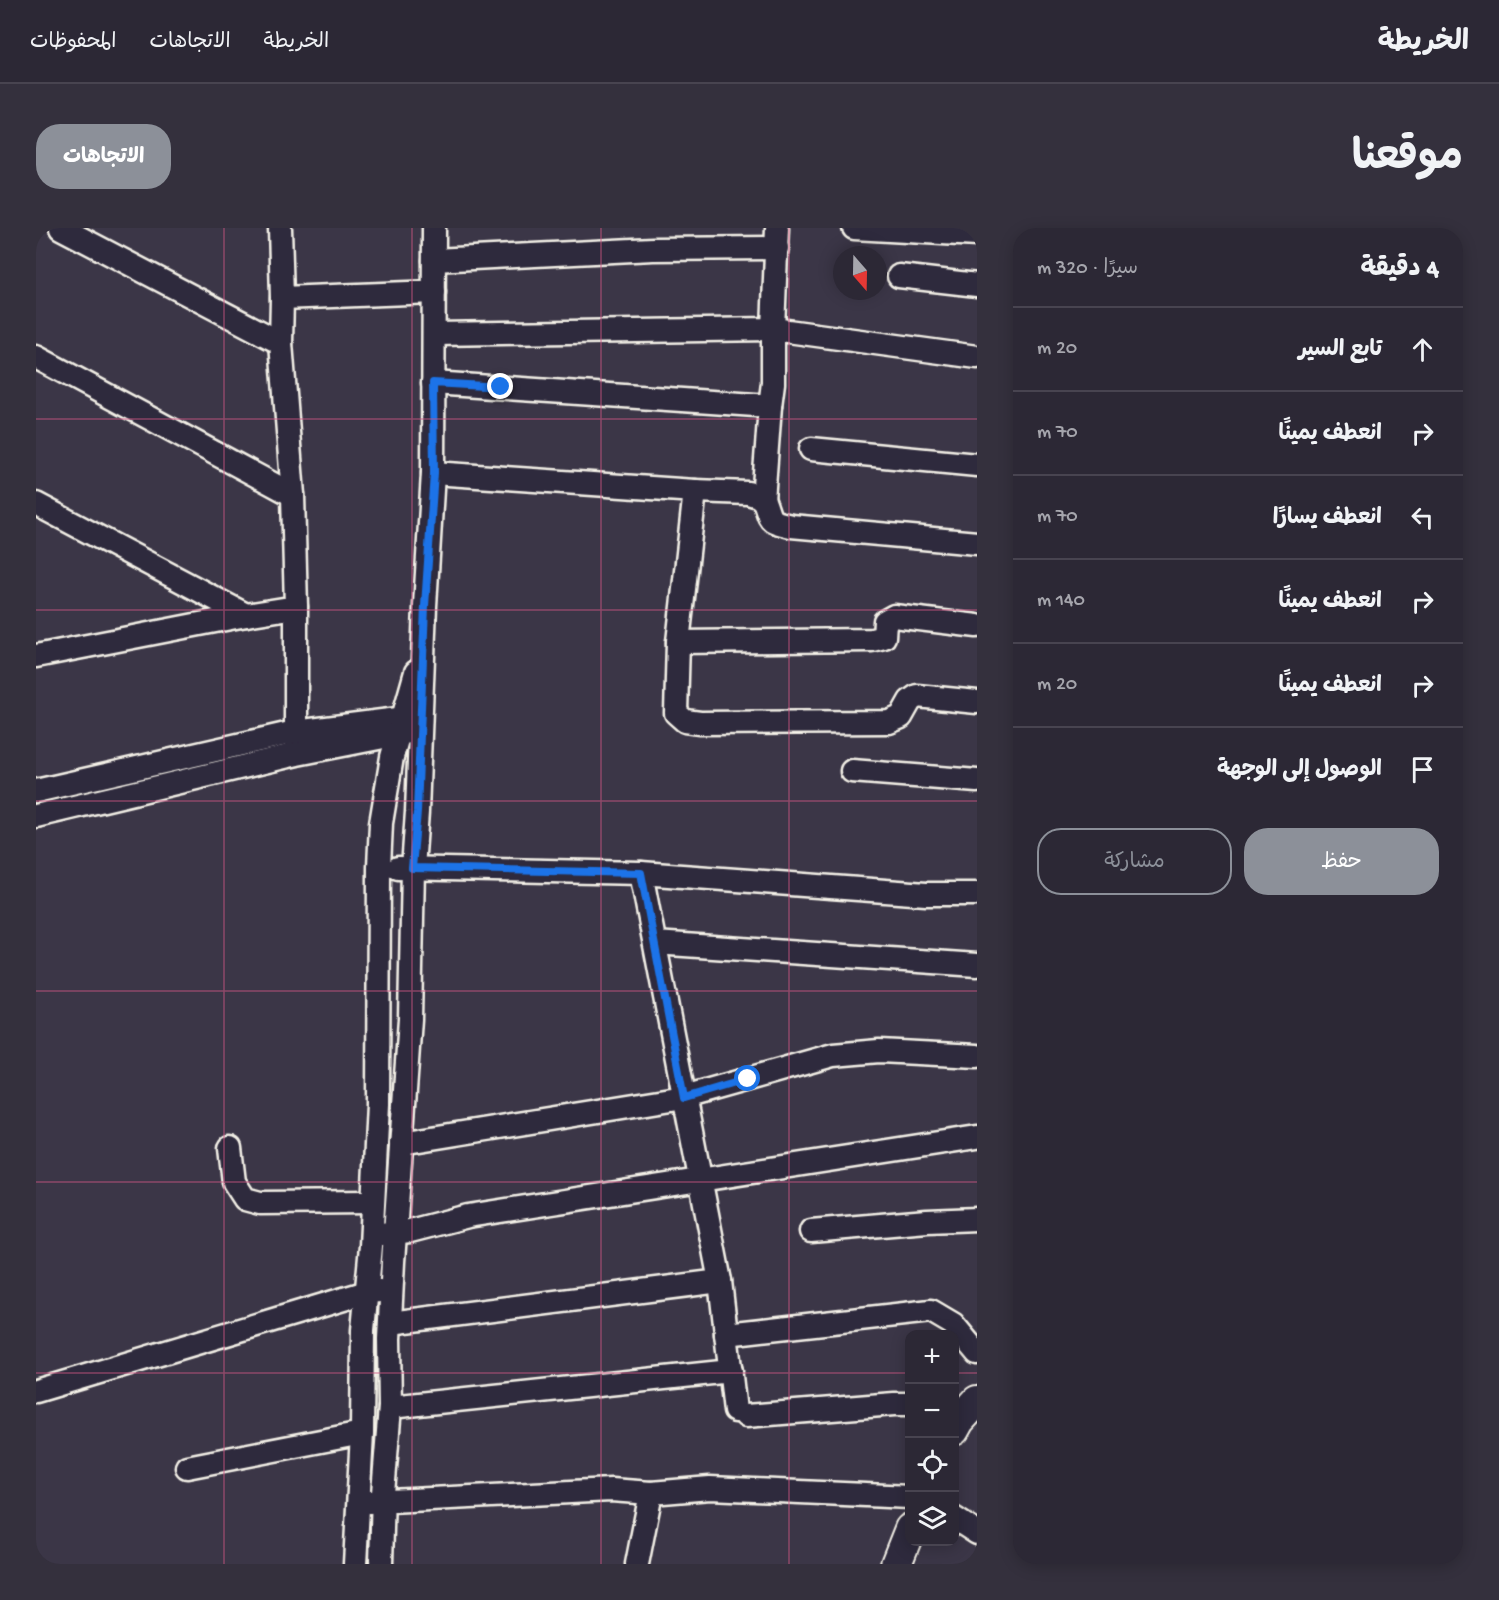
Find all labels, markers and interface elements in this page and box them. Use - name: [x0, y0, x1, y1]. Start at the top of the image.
- text: الخريطة: [1378, 27, 1469, 60]
- text: المحفوظات: [30, 31, 116, 56]
- text: الاتجاهات: [149, 31, 231, 56]
- text: الخريطة: [264, 31, 329, 56]
- button: الاتجاهات: [36, 124, 171, 189]
- text: موقعنا: [1352, 136, 1463, 185]
- north arrow: [833, 246, 887, 300]
- text: 4 دقيقة: [1361, 255, 1439, 286]
- text: سيرًا · 320 m: [1037, 258, 1138, 281]
- icon: ahead: [1406, 333, 1439, 366]
- text: 20 m: [1037, 338, 1077, 361]
- text: تابع السير: [1298, 338, 1382, 364]
- route end: [487, 373, 513, 399]
- icon: right: [1406, 417, 1439, 450]
- text: 70 m: [1037, 422, 1078, 445]
- text: انعطف يمينًا: [1279, 422, 1382, 448]
- icon: left: [1406, 501, 1439, 534]
- text: 70 m: [1037, 506, 1078, 529]
- text: انعطف يسارًا: [1273, 506, 1382, 532]
- icon: right: [1406, 585, 1439, 618]
- text: 140 m: [1037, 590, 1085, 613]
- text: انعطف يمينًا: [1279, 590, 1382, 616]
- icon: right: [1406, 669, 1439, 702]
- text: 20 m: [1037, 674, 1077, 697]
- text: انعطف يمينًا: [1279, 674, 1382, 700]
- icon: arrive: [1406, 753, 1439, 786]
- text: الوصول إلى الوجهة: [1217, 758, 1382, 784]
- button: مشاركة: [1037, 828, 1232, 895]
- button: حفظ: [1244, 828, 1439, 895]
- route start: [734, 1065, 760, 1091]
- map controls: [905, 1330, 959, 1546]
- button: +: [905, 1330, 959, 1384]
- button: −: [905, 1384, 959, 1438]
- button: locate: [905, 1438, 959, 1492]
- button: layers: [905, 1492, 959, 1546]

